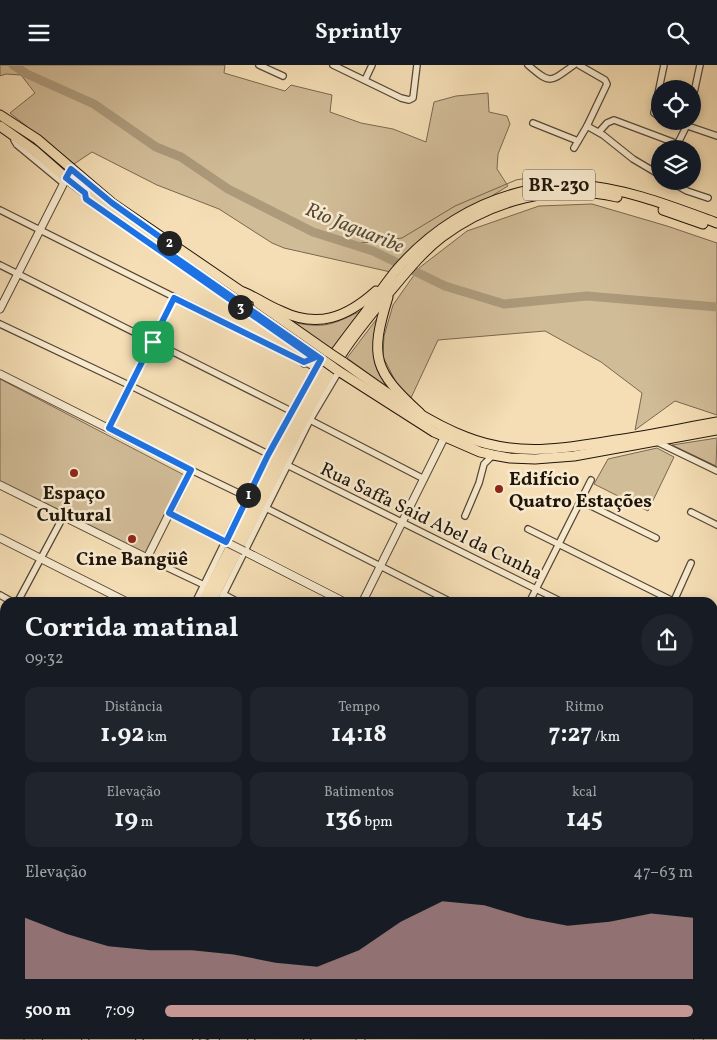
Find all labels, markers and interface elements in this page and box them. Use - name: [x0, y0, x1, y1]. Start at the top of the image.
- text: Sprintly: [315, 17, 402, 48]
- icon: menu: [25, 19, 53, 47]
- icon: search: [664, 19, 692, 47]
- map controls: [651, 80, 701, 190]
- button: locate: [651, 80, 701, 130]
- button: layers: [651, 140, 701, 190]
- road number: BR-230: [523, 169, 595, 201]
- water label: Rio Jaguaribe: [301, 196, 408, 262]
- pin: 2: [156, 231, 182, 255]
- text: 2: [166, 234, 173, 253]
- pin: 3: [228, 295, 252, 319]
- text: 3: [237, 298, 244, 317]
- pin: [132, 321, 174, 363]
- icon: arrive: [139, 328, 167, 356]
- street label: Rua Saffa Said Abel da Cunha: [316, 457, 547, 587]
- marker: Espaço Cultural: [68, 467, 80, 479]
- place label: Edifício Quatro Estações: [509, 467, 652, 515]
- place label: Espaço Cultural: [37, 481, 111, 529]
- pin: 1: [236, 483, 260, 507]
- marker: Edifício Quatro Estações: [493, 483, 505, 495]
- text: 1: [246, 486, 251, 505]
- marker: Cine Bangüê: [126, 533, 138, 545]
- place label: Cine Bangüê: [76, 547, 188, 573]
- text: Corrida matinal: [25, 609, 239, 648]
- button: share: [641, 614, 693, 666]
- text: 09:32: [25, 648, 64, 670]
- text: Distância: [105, 698, 163, 717]
- text: Tempo: [338, 698, 380, 717]
- text: Ritmo: [565, 698, 604, 717]
- text: 1.92: [100, 717, 144, 752]
- text: 14:18: [331, 717, 387, 752]
- text: 7:27: [549, 717, 592, 752]
- text: km: [144, 728, 167, 747]
- text: /km: [592, 728, 620, 747]
- text: Elevação: [107, 783, 161, 802]
- text: Batimentos: [324, 783, 394, 802]
- text: kcal: [572, 783, 597, 802]
- text: 19: [114, 802, 138, 837]
- text: 136: [325, 802, 362, 837]
- text: 145: [566, 802, 603, 837]
- text: m: [138, 813, 153, 832]
- text: bpm: [362, 813, 393, 832]
- text: Elevação: [25, 862, 87, 884]
- text: 47–63 m: [633, 862, 693, 884]
- text: 500 m: [25, 1000, 71, 1022]
- text: 7:09: [105, 1000, 135, 1022]

